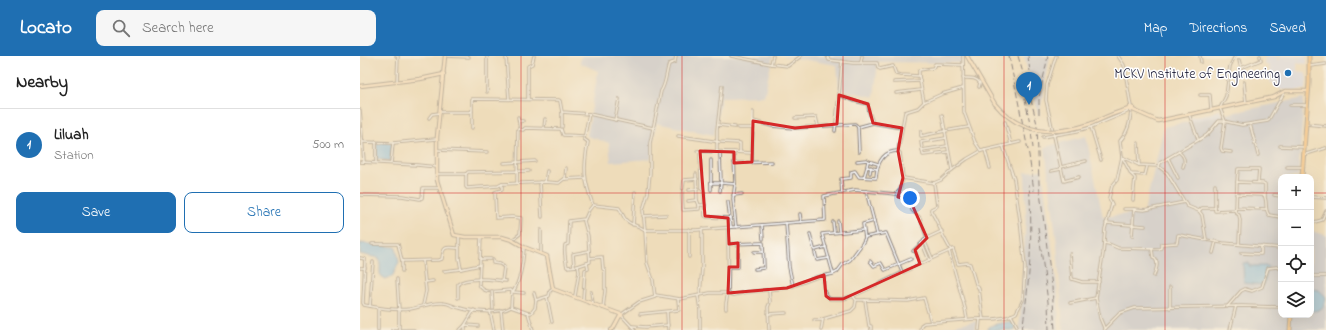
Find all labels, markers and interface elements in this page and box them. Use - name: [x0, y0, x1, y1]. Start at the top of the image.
- search box: [96, 10, 376, 46]
- text: Locato: [20, 15, 72, 42]
- icon: search: [110, 17, 132, 39]
- text: Search here: [142, 17, 214, 39]
- text: Map: [1144, 18, 1167, 39]
- text: Directions: [1189, 18, 1247, 39]
- text: Saved: [1269, 18, 1306, 39]
- place label: MCKV Institute of Engineering: [1114, 64, 1280, 86]
- marker: MCKV Institute of Engineering: [1283, 68, 1293, 78]
- text: Nearby: [16, 70, 68, 95]
- pin: 1: [1016, 72, 1042, 105]
- text: Liluah: [54, 124, 89, 146]
- text: 1: [27, 135, 31, 154]
- text: 500 m: [312, 135, 344, 154]
- text: Station: [54, 146, 94, 165]
- map controls: [1278, 174, 1314, 318]
- button: +: [1278, 174, 1314, 210]
- your location: [900, 188, 920, 208]
- button: Save: [16, 192, 176, 233]
- button: Share: [184, 192, 344, 233]
- button: −: [1278, 210, 1314, 246]
- button: locate: [1278, 246, 1314, 282]
- button: layers: [1278, 282, 1314, 318]

